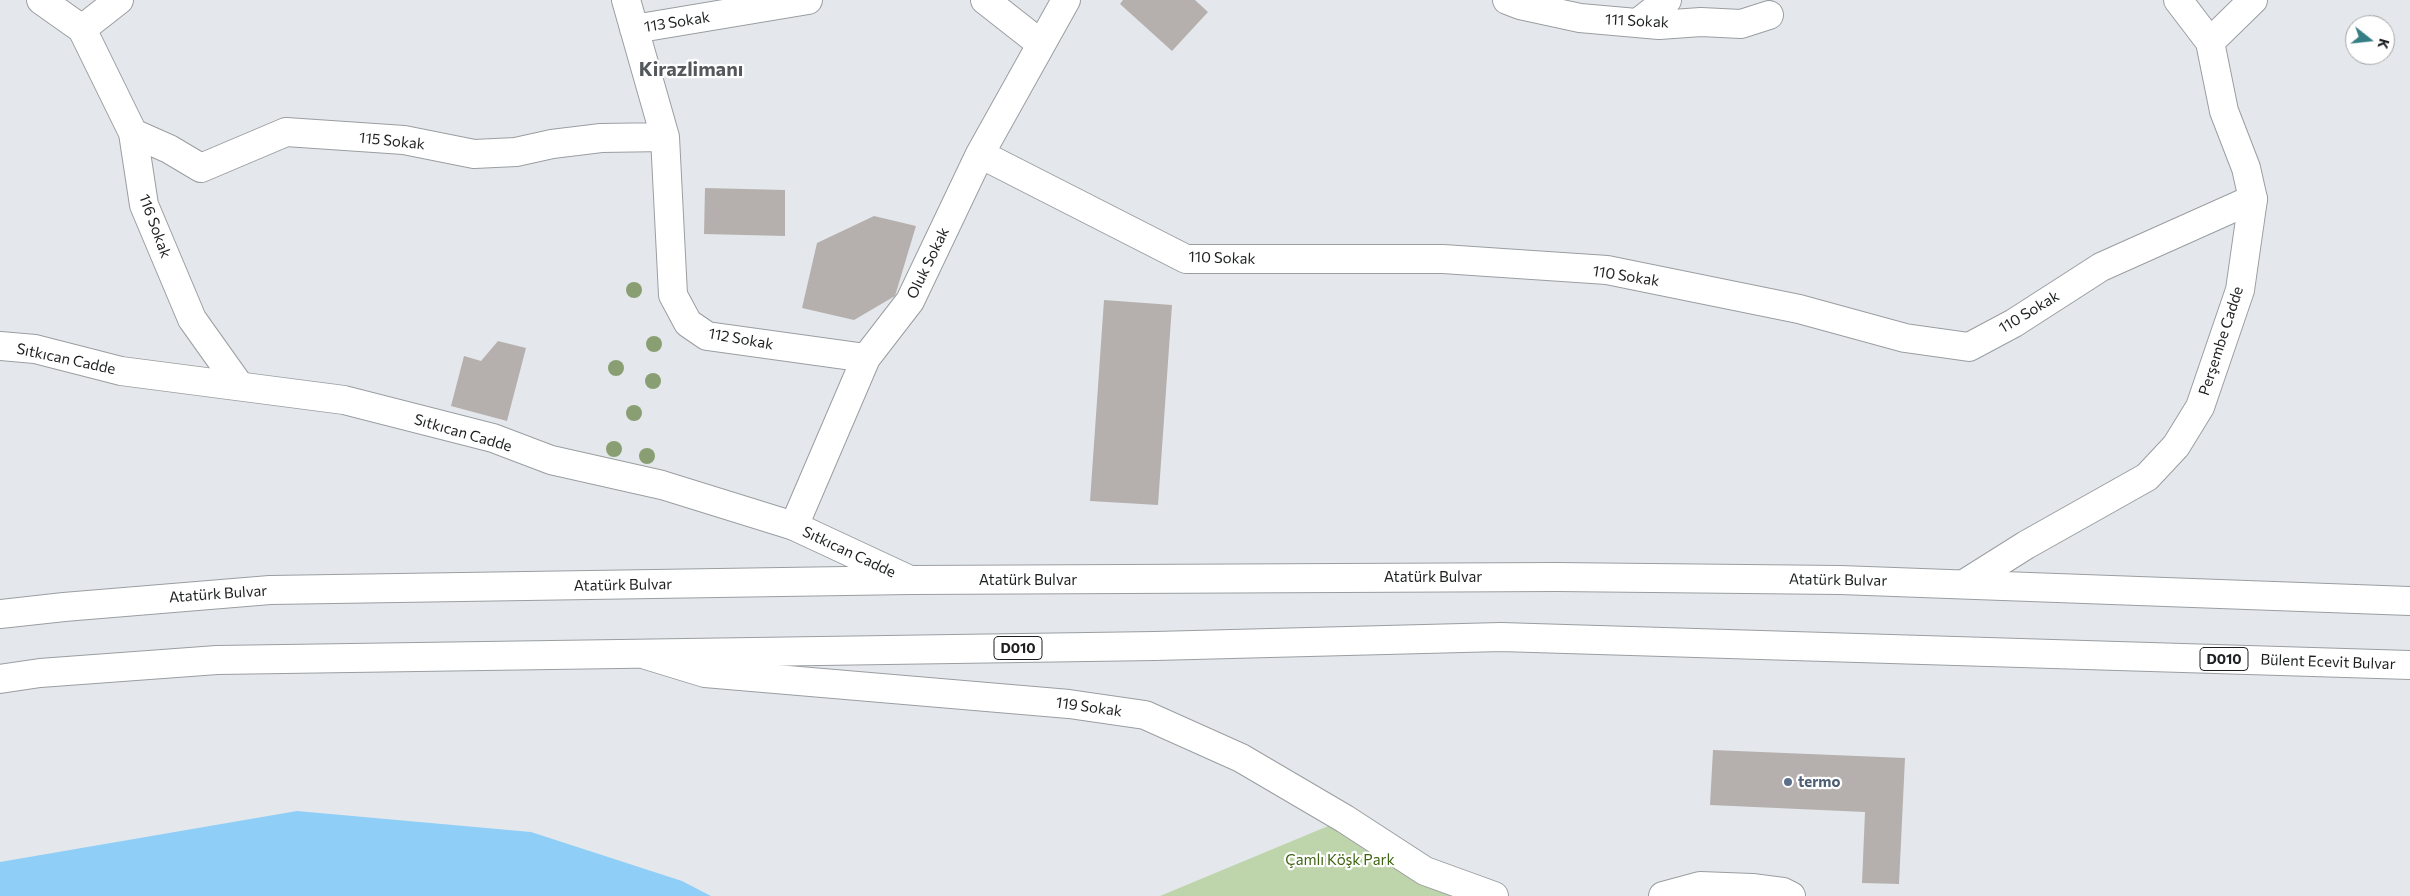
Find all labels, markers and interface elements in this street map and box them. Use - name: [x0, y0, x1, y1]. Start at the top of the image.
- street label: 113 Sokak: [643, 8, 711, 36]
- street label: 111 Sokak: [1605, 10, 1669, 32]
- north arrow: [2345, 15, 2395, 65]
- text: K: [2374, 37, 2393, 51]
- district label: Kirazlimanı: [639, 57, 743, 81]
- street label: 115 Sokak: [358, 129, 426, 153]
- street label: 116 Sokak: [135, 192, 175, 260]
- street label: Oluk Sokak: [903, 224, 953, 302]
- street label: 110 Sokak: [1188, 248, 1256, 268]
- street label: 110 Sokak: [1591, 262, 1661, 290]
- street label: Perşembe Cadde: [2195, 284, 2247, 398]
- street label: 110 Sokak: [1995, 287, 2063, 337]
- street label: 112 Sokak: [707, 324, 775, 354]
- street label: Sıtkıcan Cadde: [15, 340, 117, 378]
- street label: Sıtkıcan Cadde: [412, 410, 514, 456]
- street label: Sıtkıcan Cadde: [799, 523, 899, 581]
- street label: Atatürk Bulvar: [1384, 568, 1482, 586]
- street label: Atatürk Bulvar: [1789, 570, 1887, 590]
- street label: Atatürk Bulvar: [979, 571, 1077, 589]
- street label: Atatürk Bulvar: [574, 575, 672, 595]
- street label: Atatürk Bulvar: [168, 582, 268, 606]
- road number: D010: [994, 636, 1042, 660]
- road number: D010: [2200, 648, 2248, 671]
- street label: Bülent Ecevit Bulvar: [2260, 651, 2396, 673]
- street label: 119 Sokak: [1055, 693, 1123, 721]
- place label: termo: [1798, 773, 1840, 791]
- marker: termo: [1782, 776, 1794, 788]
- park label: Çamlı Köşk Park: [1285, 851, 1395, 869]

